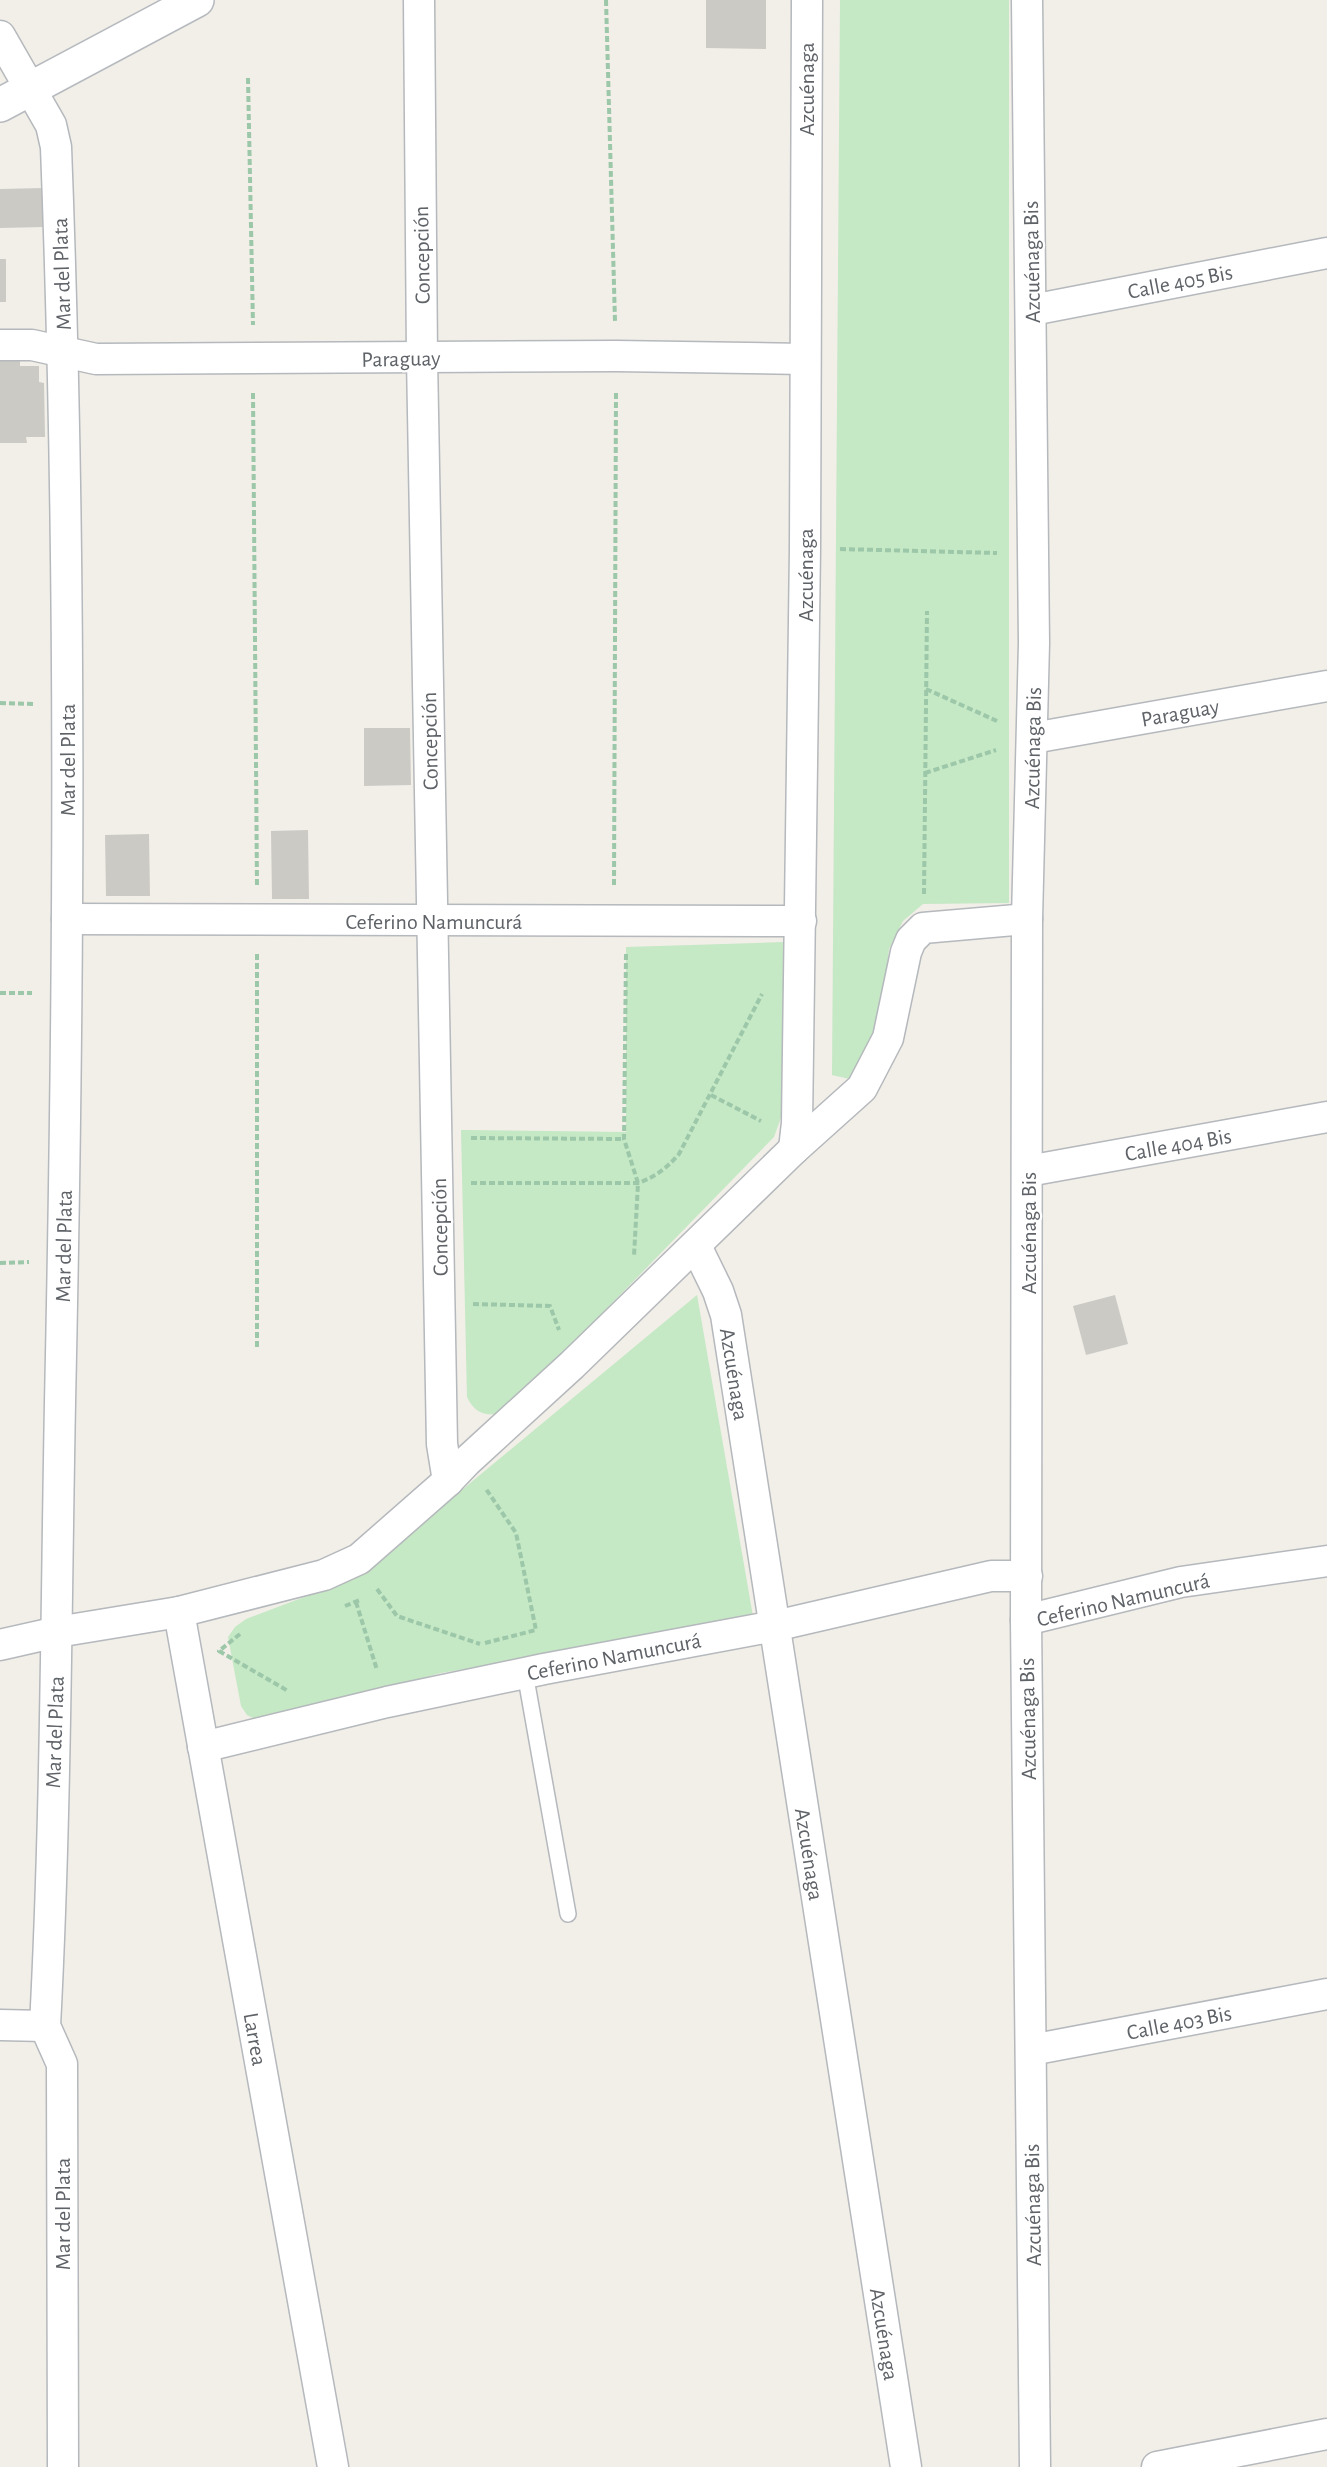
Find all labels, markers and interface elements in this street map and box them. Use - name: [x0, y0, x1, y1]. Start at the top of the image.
- street label: Azcuénaga: [796, 42, 818, 136]
- street label: Azcuénaga Bis: [1020, 201, 1044, 323]
- street label: Concepción: [410, 206, 434, 304]
- street label: Mar del Plata: [49, 217, 75, 331]
- street label: Calle 405 Bis: [1126, 261, 1235, 303]
- street label: Paraguay: [361, 347, 441, 371]
- street label: Azcuénaga: [795, 528, 817, 622]
- street label: Azcuénaga Bis: [1021, 687, 1045, 809]
- street label: Concepción: [418, 692, 442, 790]
- street label: Paraguay: [1139, 695, 1222, 731]
- street label: Mar del Plata: [57, 704, 79, 816]
- street label: Ceferino Namuncurá: [346, 911, 522, 933]
- street label: Calle 404 Bis: [1123, 1125, 1233, 1165]
- street label: Azcuénaga Bis: [1018, 1172, 1040, 1294]
- street label: Concepción: [428, 1178, 452, 1276]
- street label: Mar del Plata: [52, 1190, 76, 1303]
- street label: Azcuénaga: [716, 1326, 752, 1422]
- street label: Ceferino Namuncurá: [1035, 1569, 1212, 1631]
- street label: Ceferino Namuncurá: [525, 1629, 703, 1685]
- street label: Azcuénaga Bis: [1016, 1658, 1040, 1780]
- street label: Mar del Plata: [42, 1675, 68, 1789]
- street label: Azcuénaga: [791, 1806, 827, 1902]
- street label: Calle 403 Bis: [1125, 2002, 1234, 2044]
- street label: Larrea: [240, 2011, 271, 2067]
- street label: Azcuénaga Bis: [1021, 2144, 1045, 2266]
- street label: Mar del Plata: [52, 2158, 74, 2270]
- street label: Azcuénaga: [866, 2286, 902, 2382]

